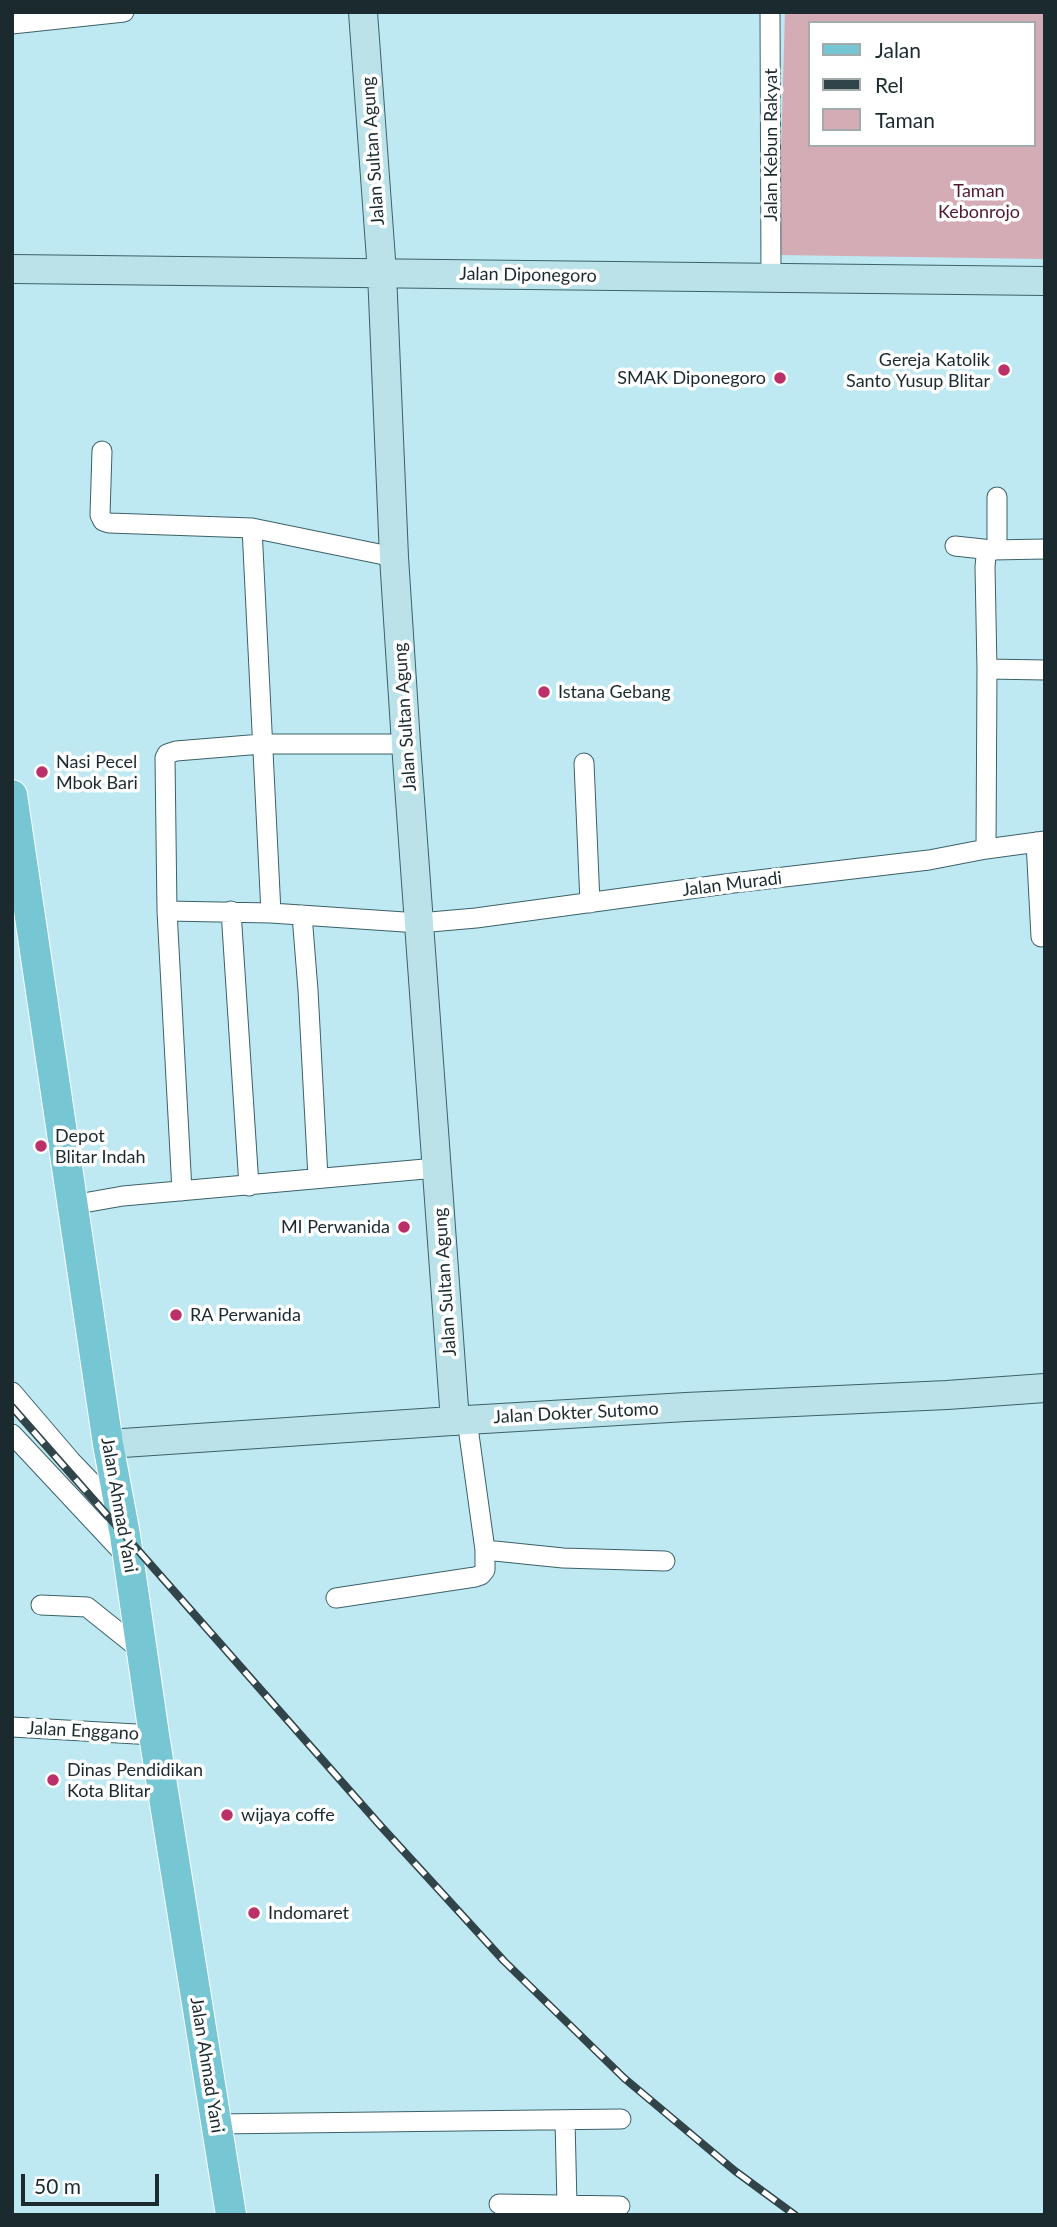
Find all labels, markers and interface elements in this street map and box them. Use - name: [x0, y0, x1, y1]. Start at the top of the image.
- legend: [808, 21, 1036, 147]
- text: Jalan: [875, 37, 921, 62]
- street label: Jalan Kebun Rakyat: [760, 68, 782, 222]
- text: Rel: [875, 72, 904, 97]
- street label: Jalan Sultan Agung: [357, 76, 389, 226]
- text: Taman: [875, 107, 935, 132]
- park label: Taman Kebonrojo: [938, 180, 1020, 222]
- street label: Jalan Diponegoro: [459, 263, 597, 287]
- place label: Gereja Katolik Santo Yusup Blitar: [846, 349, 990, 392]
- marker: Gereja Katolik Santo Yusup Blitar: [996, 362, 1012, 378]
- place label: SMAK Diponegoro: [617, 367, 766, 389]
- marker: SMAK Diponegoro: [772, 370, 788, 386]
- street label: Jalan Sultan Agung: [389, 642, 421, 792]
- place label: Istana Gebang: [558, 681, 671, 703]
- marker: Istana Gebang: [536, 684, 552, 700]
- place label: Nasi Pecel Mbok Bari: [56, 751, 138, 794]
- marker: Nasi Pecel Mbok Bari: [34, 764, 50, 780]
- street label: Jalan Muradi: [681, 867, 783, 901]
- place label: Depot Blitar Indah: [55, 1125, 146, 1168]
- marker: Depot Blitar Indah: [33, 1138, 49, 1154]
- street label: Jalan Sultan Agung: [429, 1207, 461, 1357]
- place label: MI Perwanida: [281, 1216, 390, 1238]
- marker: MI Perwanida: [396, 1219, 412, 1235]
- place label: RA Perwanida: [190, 1304, 301, 1326]
- marker: RA Perwanida: [168, 1307, 184, 1323]
- street label: Jalan Dokter Sutomo: [493, 1398, 659, 1428]
- street label: Jalan Ahmad Yani: [96, 1436, 142, 1574]
- street label: Jalan Enggano: [26, 1717, 140, 1745]
- place label: Dinas Pendidikan Kota Blitar: [67, 1759, 203, 1802]
- marker: Dinas Pendidikan Kota Blitar: [45, 1772, 61, 1788]
- place label: wijaya coffe: [241, 1804, 335, 1826]
- marker: wijaya coffe: [219, 1807, 235, 1823]
- place label: Indomaret: [268, 1902, 349, 1924]
- marker: Indomaret: [246, 1905, 262, 1921]
- street label: Jalan Ahmad Yani: [186, 1996, 228, 2134]
- scale bar: [24, 2160, 163, 2204]
- text: 50 m: [34, 2173, 81, 2198]

